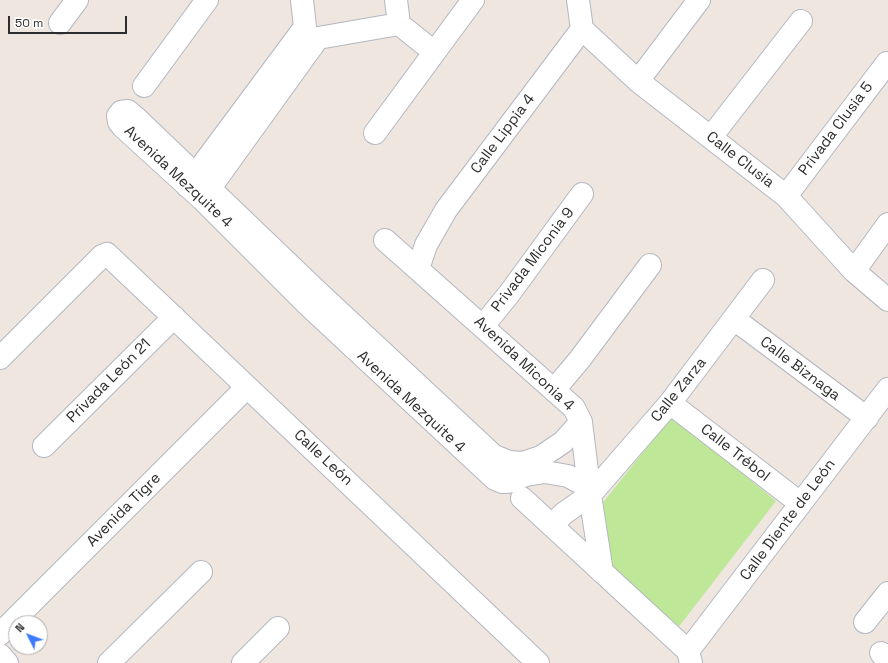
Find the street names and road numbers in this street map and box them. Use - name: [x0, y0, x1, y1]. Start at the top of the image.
- street label: Privada Clusia 5: [795, 79, 877, 179]
- street label: Calle Lippia 4: [467, 91, 539, 177]
- street label: Avenida Mezquite 4: [120, 122, 236, 232]
- street label: Calle Clusia: [703, 128, 777, 192]
- street label: Privada Miconia 9: [488, 204, 578, 316]
- street label: Avenida Miconia 4: [470, 313, 578, 415]
- street label: Calle Biznaga: [756, 333, 844, 405]
- street label: Privada León 21: [63, 335, 155, 427]
- street label: Avenida Mezquite 4: [353, 347, 469, 457]
- street label: Calle Zarza: [648, 354, 710, 426]
- street label: Calle Trébol: [697, 420, 773, 486]
- street label: Calle León: [290, 426, 356, 490]
- street label: Calle Diente de León: [737, 456, 839, 584]
- street label: Avenida Tigre: [83, 469, 165, 551]

